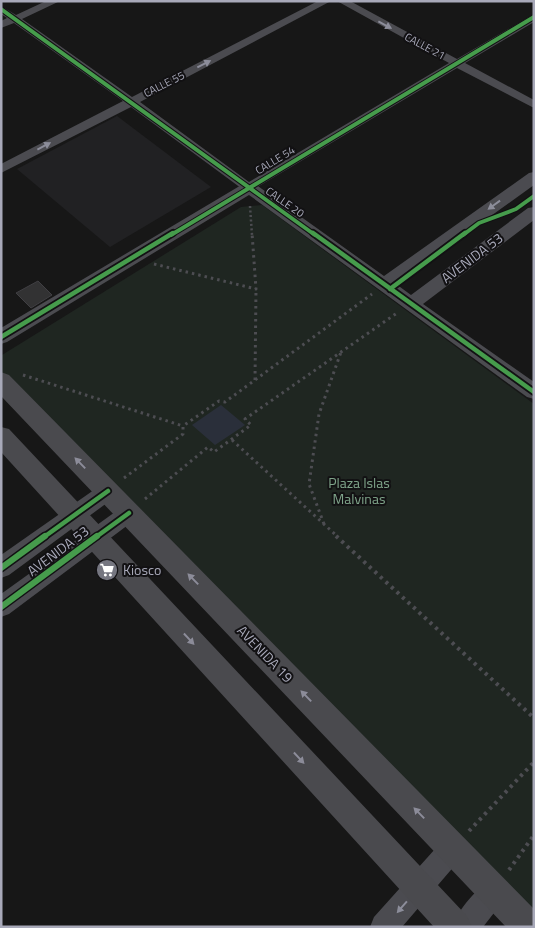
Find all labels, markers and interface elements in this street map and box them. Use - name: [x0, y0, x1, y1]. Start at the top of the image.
- one-way arrow: [378, 20, 392, 29]
- street label: CALLE 21: [402, 29, 448, 63]
- one-way arrow: [197, 60, 212, 68]
- street label: CALLE 55: [141, 67, 187, 101]
- one-way arrow: [37, 142, 52, 150]
- street label: CALLE 54: [252, 142, 298, 178]
- street label: CALLE 20: [262, 183, 308, 221]
- one-way arrow: [487, 200, 501, 210]
- street label: AVENIDA 53: [436, 227, 507, 288]
- one-way arrow: [74, 457, 86, 469]
- park label: Plaza Islas Malvinas: [328, 472, 390, 509]
- street label: AVENIDA 53: [22, 520, 93, 581]
- supermarket icon: Kiosco: [95, 558, 119, 582]
- place label: Kiosco: [123, 559, 161, 580]
- one-way arrow: [187, 574, 199, 586]
- street label: AVENIDA 19: [233, 620, 298, 687]
- one-way arrow: [183, 632, 195, 644]
- one-way arrow: [300, 690, 312, 702]
- one-way arrow: [293, 751, 305, 763]
- one-way arrow: [413, 807, 425, 819]
- one-way arrow: [396, 900, 407, 913]

